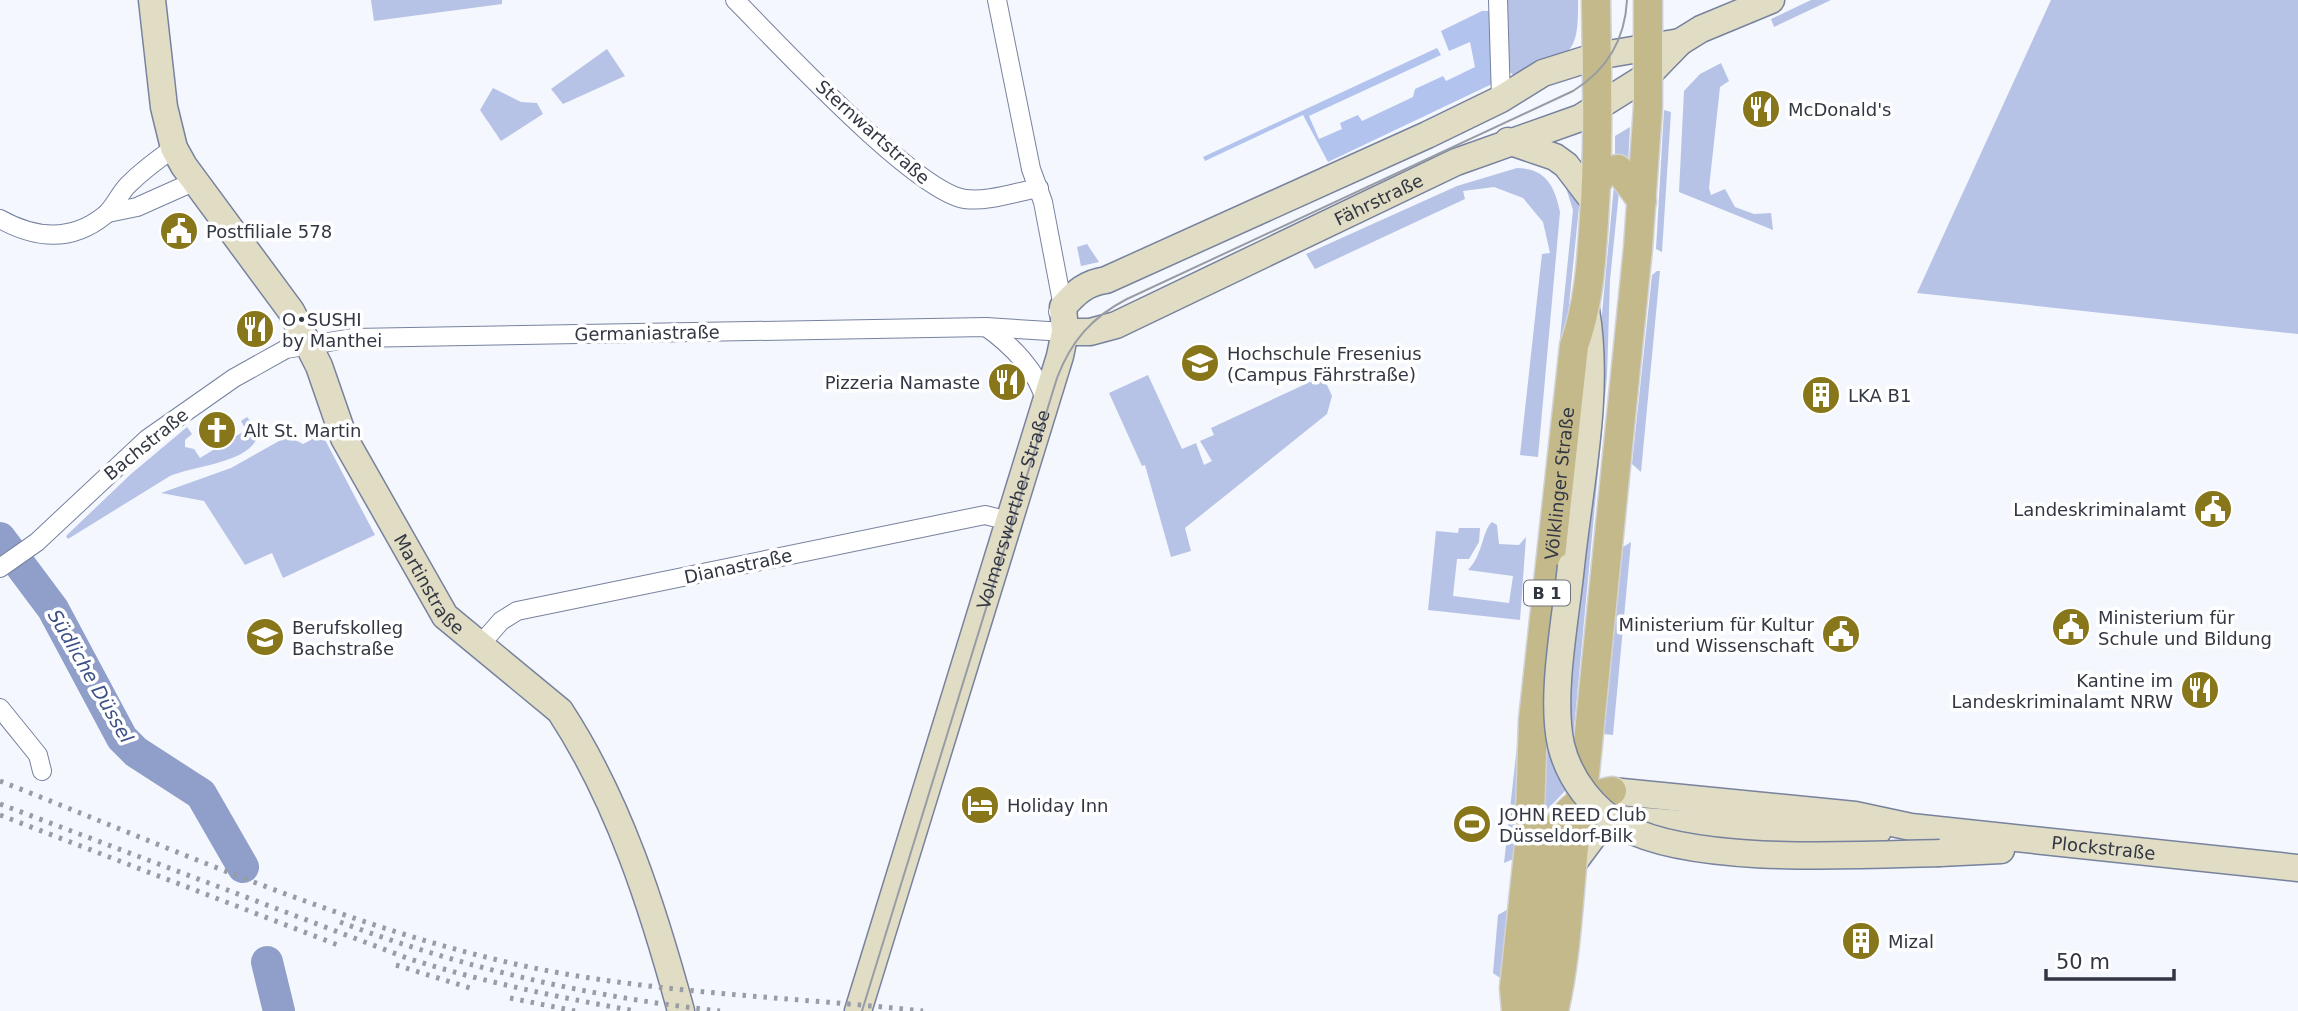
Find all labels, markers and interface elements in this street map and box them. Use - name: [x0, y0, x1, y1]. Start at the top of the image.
- street label: Sternwartstraße: [812, 76, 934, 188]
- restaurant icon: McDonald's: [1740, 88, 1782, 130]
- place label: McDonald's: [1788, 99, 1892, 120]
- street label: Fährstraße: [1331, 169, 1426, 229]
- public building icon: Postfiliale 578: [158, 210, 200, 252]
- place label: Postfiliale 578: [206, 221, 332, 242]
- restaurant icon: O•SUSHI by Manthei: [234, 308, 276, 350]
- place label: O•SUSHI by Manthei: [282, 309, 382, 351]
- street label: Germaniastraße: [574, 321, 720, 345]
- school or university icon: Hochschule Fresenius (Campus Fährstraße): [1179, 342, 1221, 384]
- place label: Hochschule Fresenius (Campus Fährstraße): [1227, 343, 1422, 385]
- restaurant icon: Pizzeria Namaste: [986, 361, 1028, 403]
- place label: Pizzeria Namaste: [825, 372, 980, 393]
- building icon: LKA B1: [1800, 374, 1842, 416]
- place label: LKA B1: [1848, 385, 1911, 406]
- street label: Bachstraße: [100, 404, 192, 484]
- street label: Völklinger Straße: [1540, 406, 1578, 561]
- street label: Volmerswerther Straße: [972, 407, 1053, 612]
- church icon: Alt St. Martin: [196, 409, 238, 451]
- place label: Alt St. Martin: [244, 420, 361, 441]
- public building icon: Landeskriminalamt: [2192, 488, 2234, 530]
- place label: Landeskriminalamt: [2013, 499, 2186, 520]
- street label: Martinstraße: [390, 530, 469, 638]
- street label: Dianastraße: [682, 544, 794, 588]
- road number: B 1: [1524, 580, 1570, 606]
- water label: Südliche Düssel: [44, 605, 138, 747]
- public building icon: Ministerium für Schule und Bildung: [2050, 606, 2092, 648]
- place label: Ministerium für Schule und Bildung: [2098, 607, 2272, 649]
- public building icon: Ministerium für Kultur und Wissenschaft: [1820, 613, 1862, 655]
- place label: Ministerium für Kultur und Wissenschaft: [1618, 614, 1815, 656]
- school or university icon: Berufskolleg Bachstraße: [244, 616, 286, 658]
- place label: Berufskolleg Bachstraße: [292, 617, 403, 659]
- restaurant icon: Kantine im Landeskriminalamt NRW: [2179, 669, 2221, 711]
- place label: Kantine im Landeskriminalamt NRW: [1951, 670, 2173, 712]
- hotel icon: Holiday Inn: [959, 784, 1001, 826]
- place label: Holiday Inn: [1007, 795, 1109, 816]
- sports icon: JOHN REED Club Düsseldorf-Bilk: [1451, 803, 1493, 845]
- place label: JOHN REED Club Düsseldorf-Bilk: [1498, 804, 1646, 846]
- street label: Plockstraße: [2050, 831, 2157, 863]
- building icon: Mizal: [1840, 920, 1882, 962]
- place label: Mizal: [1888, 931, 1934, 952]
- scale bar: [2046, 937, 2174, 981]
- text: 50 m: [2056, 950, 2110, 974]

